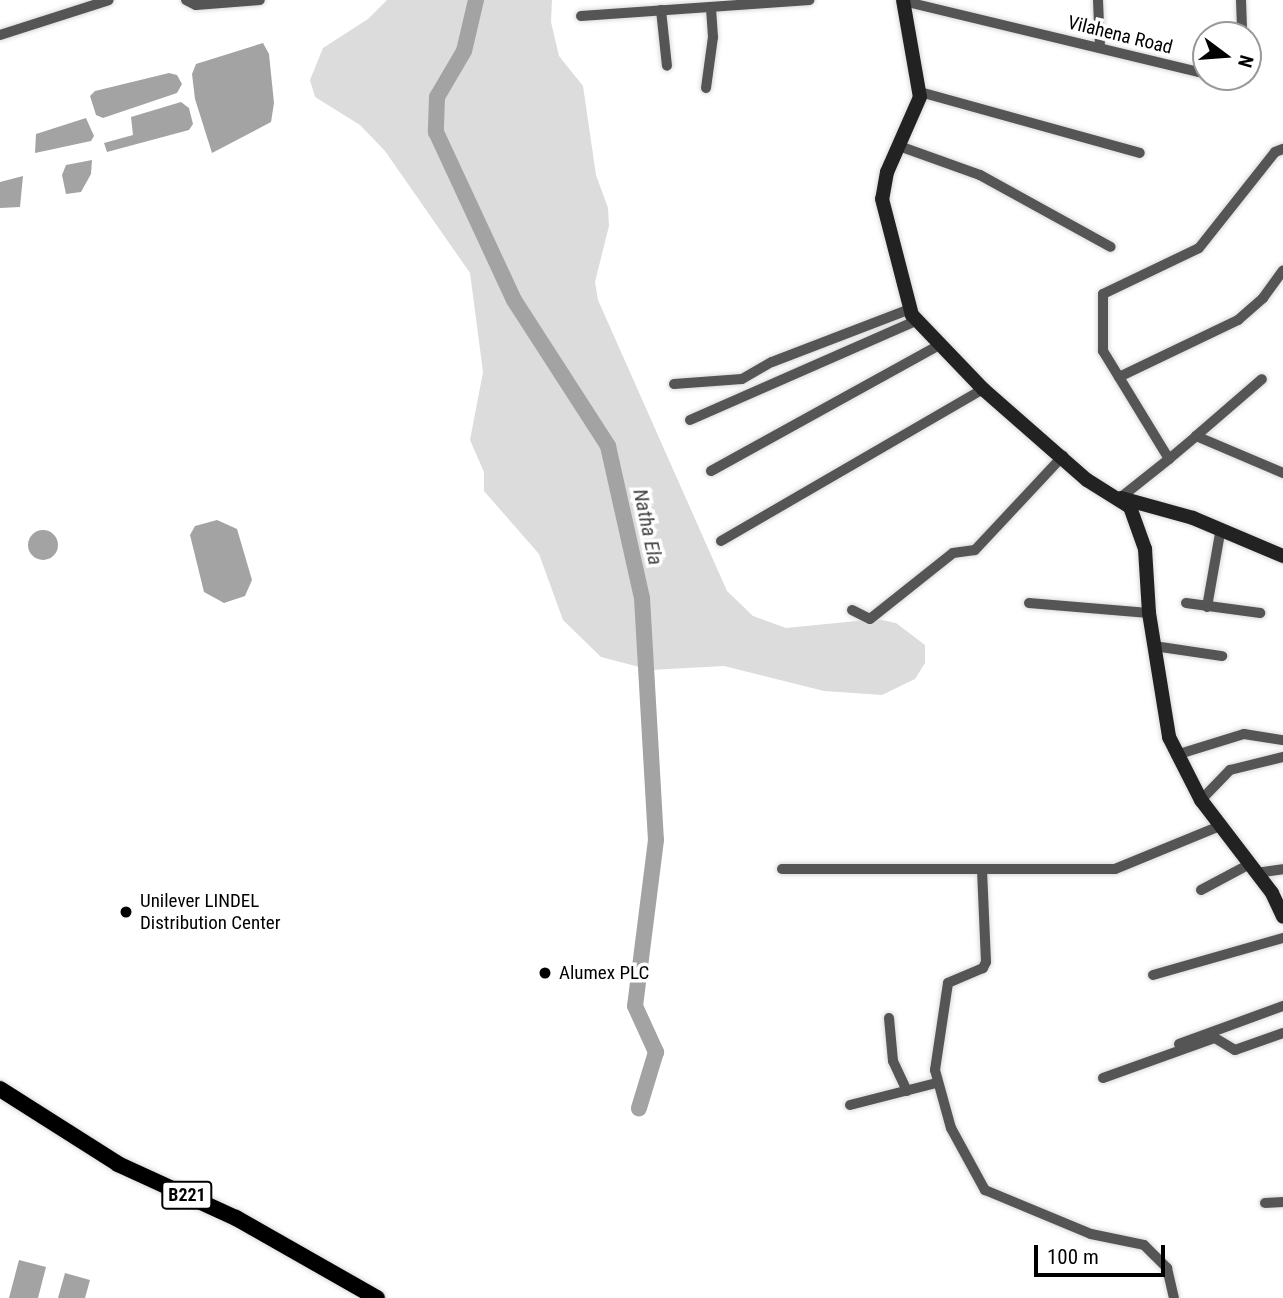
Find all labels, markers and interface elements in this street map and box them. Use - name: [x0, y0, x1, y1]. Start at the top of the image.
- street label: Vilahena Road: [1065, 11, 1175, 59]
- north arrow: [1192, 21, 1262, 91]
- text: N: [1233, 53, 1258, 70]
- water label: Natha Ela: [628, 487, 668, 567]
- place label: Unilever LINDEL Distribution Center: [140, 890, 280, 934]
- marker: Unilever LINDEL Distribution Center: [118, 904, 134, 920]
- place label: Alumex PLC: [559, 962, 649, 984]
- marker: Alumex PLC: [537, 965, 553, 981]
- road number: B221: [161, 1180, 213, 1210]
- scale bar: [1038, 1232, 1169, 1276]
- text: 100 m: [1047, 1245, 1099, 1269]

